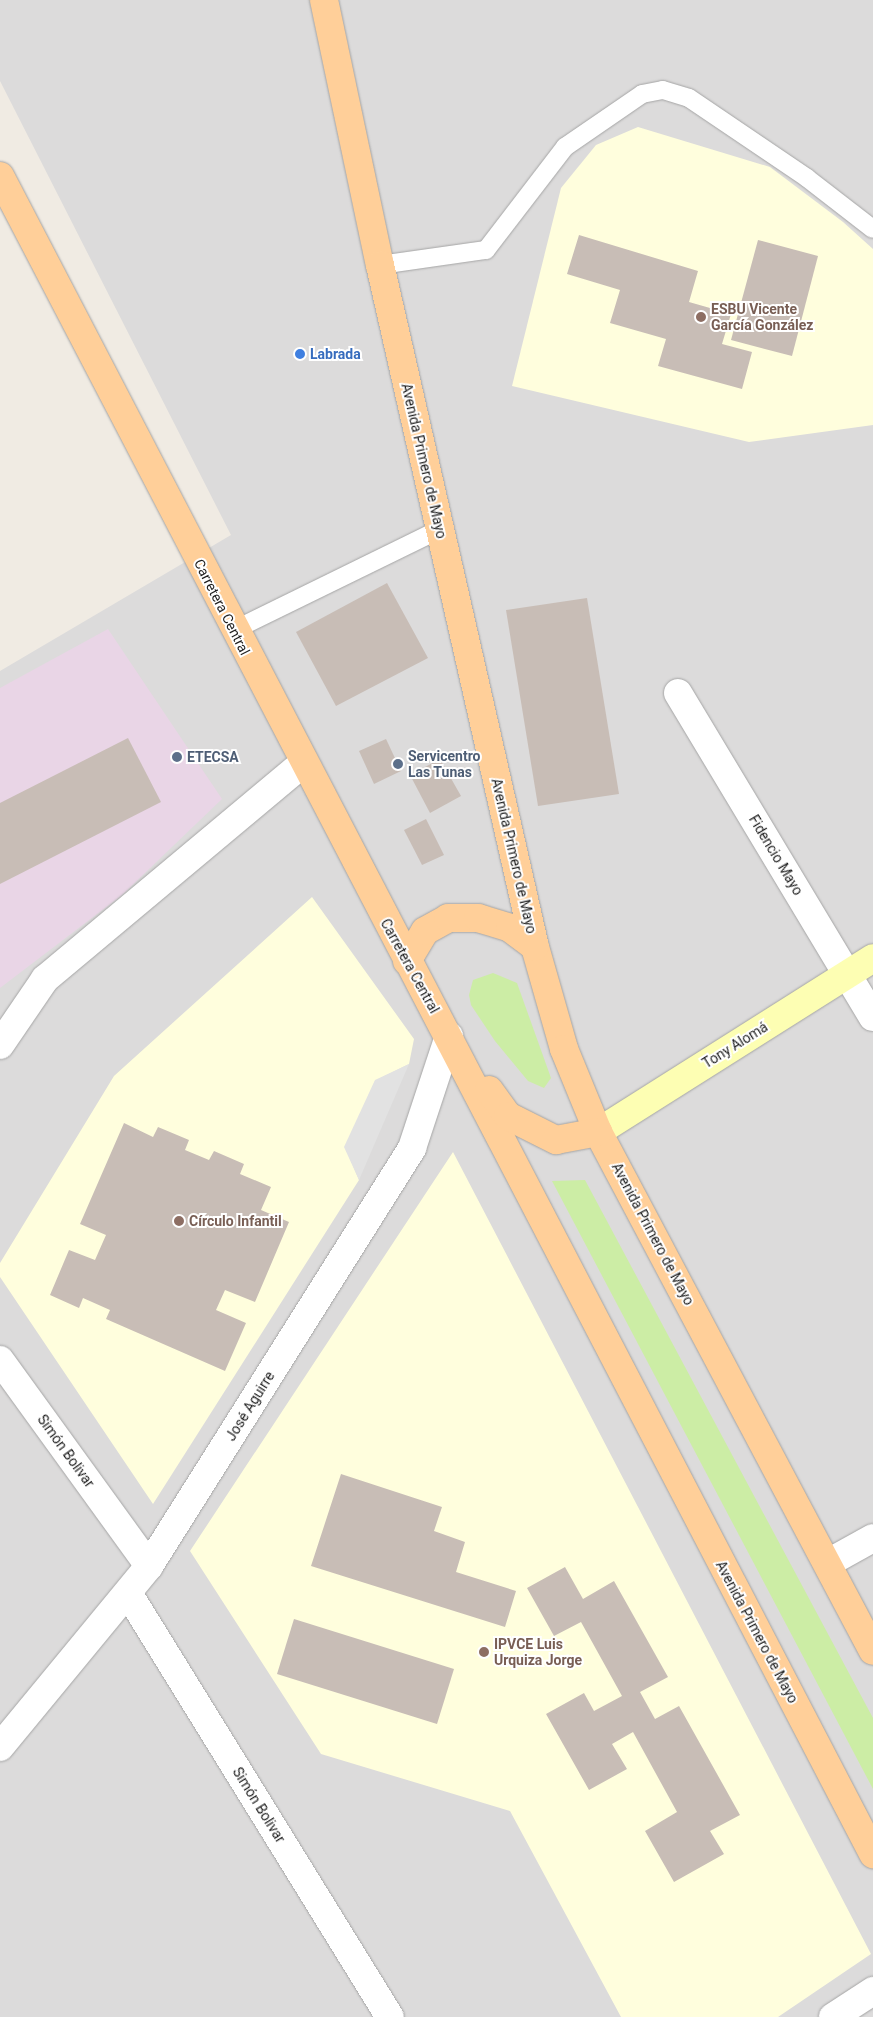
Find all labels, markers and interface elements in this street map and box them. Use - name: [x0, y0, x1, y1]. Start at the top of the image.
- place label: ESBU Vicente García González: [711, 301, 813, 334]
- marker: ESBU Vicente García González: [695, 311, 707, 323]
- place label: Labrada: [310, 346, 361, 362]
- marker: Labrada: [294, 348, 306, 360]
- street label: Avenida Primero de Mayo: [398, 382, 450, 540]
- street label: Carretera Central: [191, 556, 253, 658]
- place label: Servicentro Las Tunas: [408, 748, 480, 780]
- place label: ETECSA: [187, 749, 239, 765]
- marker: ETECSA: [171, 751, 183, 763]
- marker: Servicentro Las Tunas: [392, 758, 404, 770]
- street label: Avenida Primero de Mayo: [488, 777, 540, 935]
- street label: Fidencio Mayo: [745, 812, 807, 898]
- street label: Carretera Central: [377, 916, 443, 1016]
- street label: Tony Alomá: [699, 1018, 771, 1072]
- street label: Avenida Primero de Mayo: [608, 1160, 698, 1308]
- place label: Círculo Infantil: [189, 1213, 282, 1229]
- marker: Círculo Infantil: [173, 1215, 185, 1227]
- street label: José Aguirre: [222, 1368, 278, 1444]
- street label: Simón Bolivar: [34, 1411, 98, 1491]
- street label: Avenida Primero de Mayo: [712, 1558, 802, 1706]
- place label: IPVCE Luis Urquiza Jorge: [494, 1636, 582, 1668]
- marker: IPVCE Luis Urquiza Jorge: [478, 1646, 490, 1658]
- street label: Simón Bolivar: [229, 1764, 289, 1846]

